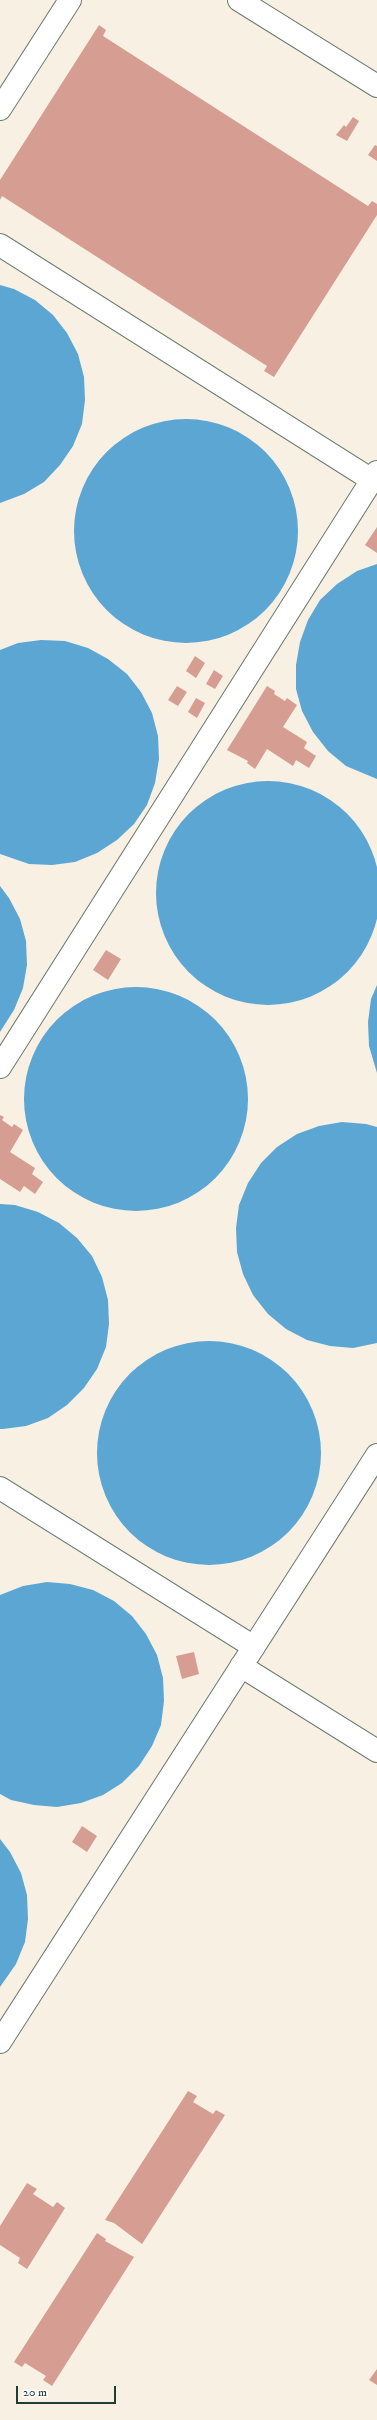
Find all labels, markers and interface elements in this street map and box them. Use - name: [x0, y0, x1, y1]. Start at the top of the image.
- scale bar: [18, 2378, 118, 2404]
- text: 20 m: [23, 2385, 47, 2400]

